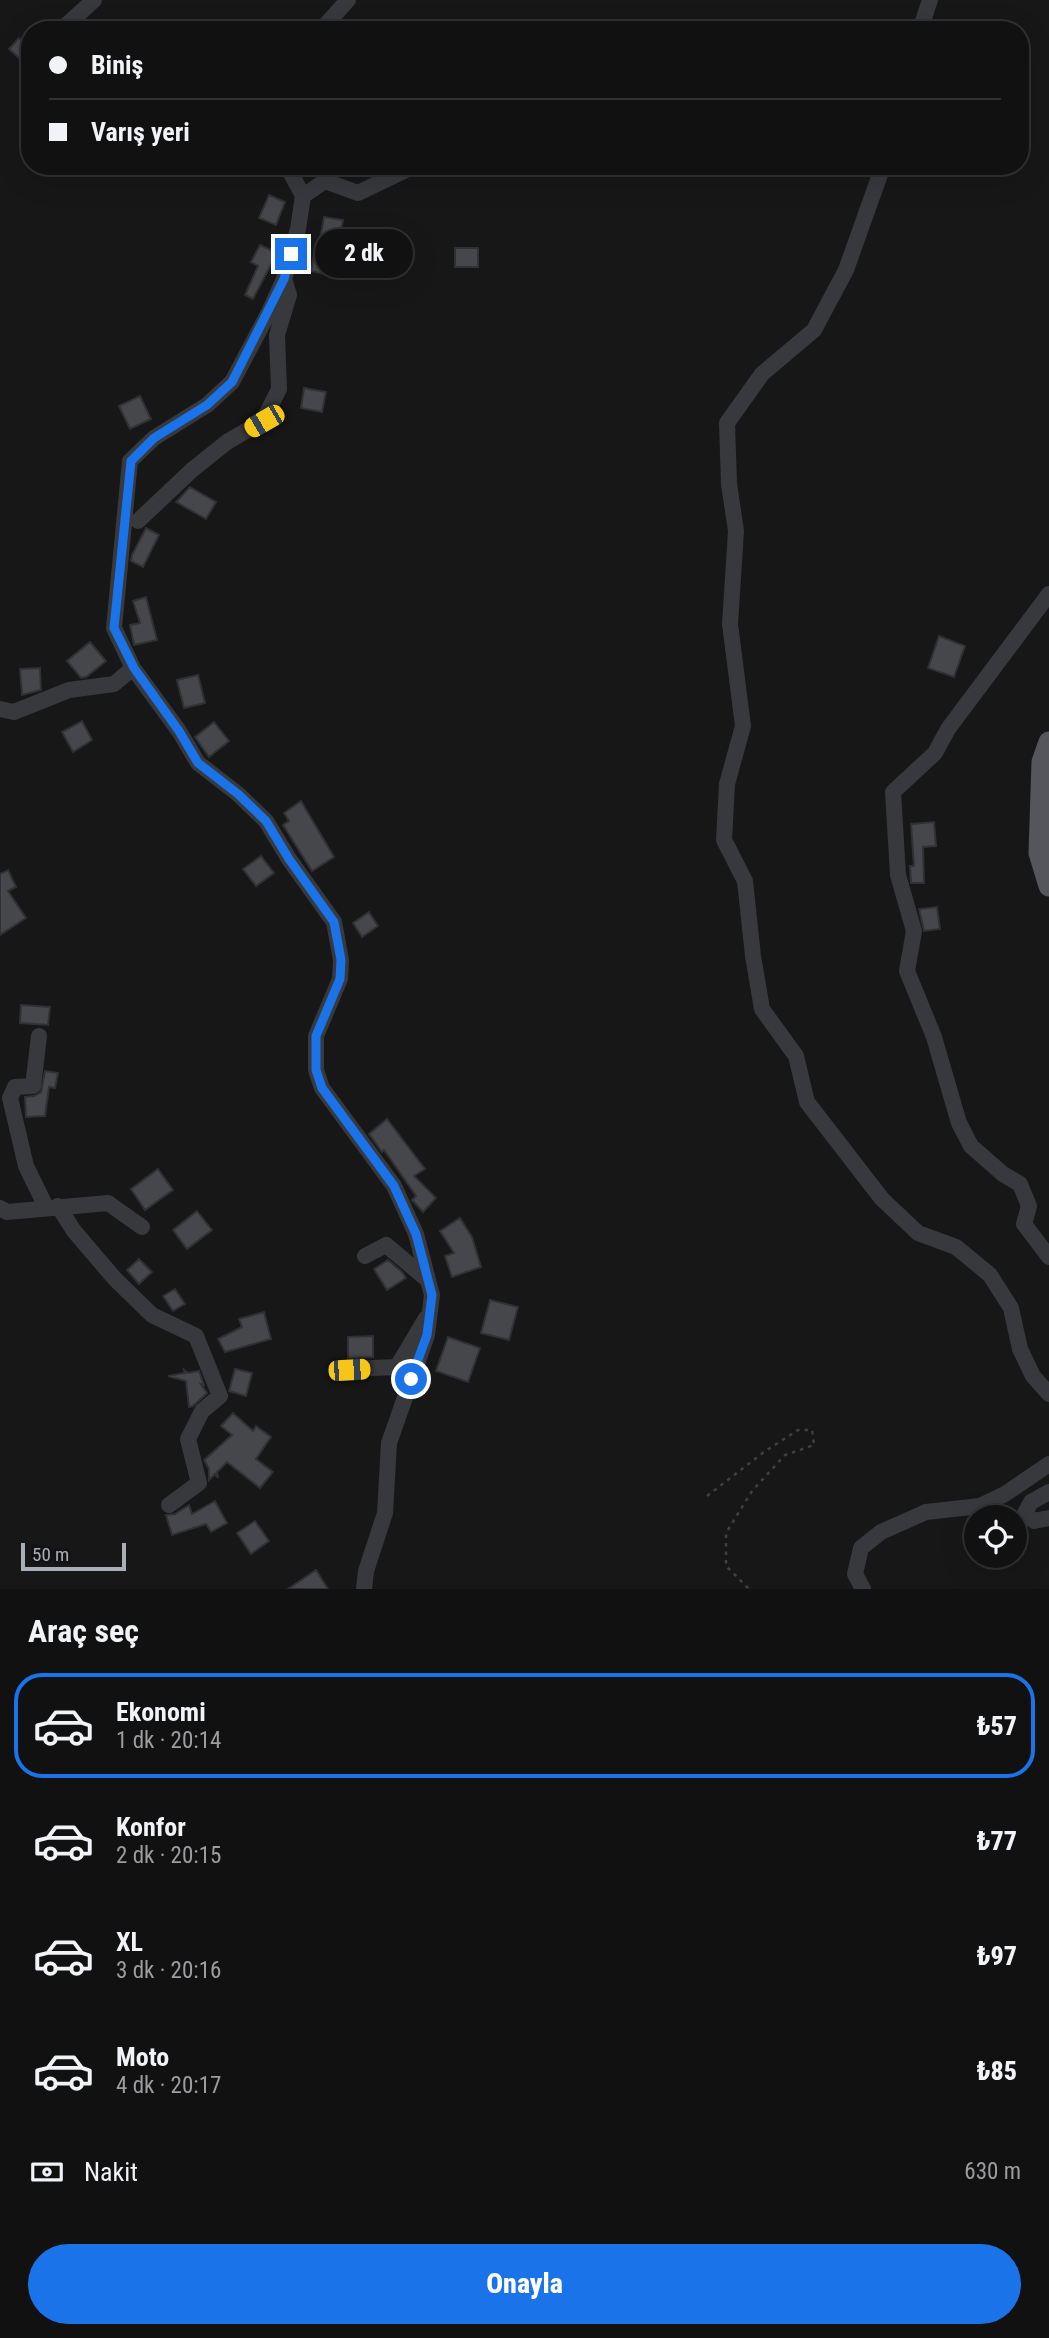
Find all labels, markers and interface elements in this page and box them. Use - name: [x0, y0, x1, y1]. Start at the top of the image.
- text: Biniş: [91, 50, 143, 80]
- text: Varış yeri: [91, 117, 190, 147]
- callout: 2 dk: [316, 230, 414, 278]
- route end: [275, 238, 307, 270]
- text: 2 dk: [344, 240, 384, 267]
- car: [241, 401, 288, 441]
- car: [328, 1358, 371, 1382]
- route start: [395, 1363, 427, 1395]
- map controls: [964, 1505, 1027, 1568]
- button: locate: [964, 1505, 1027, 1568]
- scale bar: [21, 1540, 126, 1572]
- text: 50 m: [32, 1543, 69, 1566]
- text: Araç seç: [28, 1612, 139, 1650]
- icon: car: [32, 1694, 95, 1757]
- text: Ekonomi: [116, 1697, 206, 1727]
- text: ₺57: [976, 1711, 1017, 1741]
- text: 1 dk · 20:14: [116, 1727, 221, 1754]
- icon: car: [32, 1809, 95, 1872]
- text: Konfor: [116, 1812, 186, 1842]
- text: ₺77: [976, 1826, 1017, 1856]
- text: 2 dk · 20:15: [116, 1842, 221, 1869]
- icon: car: [32, 1924, 95, 1987]
- text: XL: [116, 1927, 143, 1957]
- text: ₺97: [976, 1941, 1017, 1971]
- text: 3 dk · 20:16: [116, 1957, 221, 1984]
- icon: car: [32, 2039, 95, 2102]
- text: Moto: [116, 2042, 169, 2072]
- text: ₺85: [976, 2056, 1017, 2086]
- text: 4 dk · 20:17: [116, 2072, 221, 2099]
- icon: cash: [28, 2153, 66, 2191]
- text: Nakit: [84, 2157, 138, 2187]
- text: 630 m: [964, 2158, 1021, 2185]
- button: Onayla: [28, 2244, 1021, 2324]

